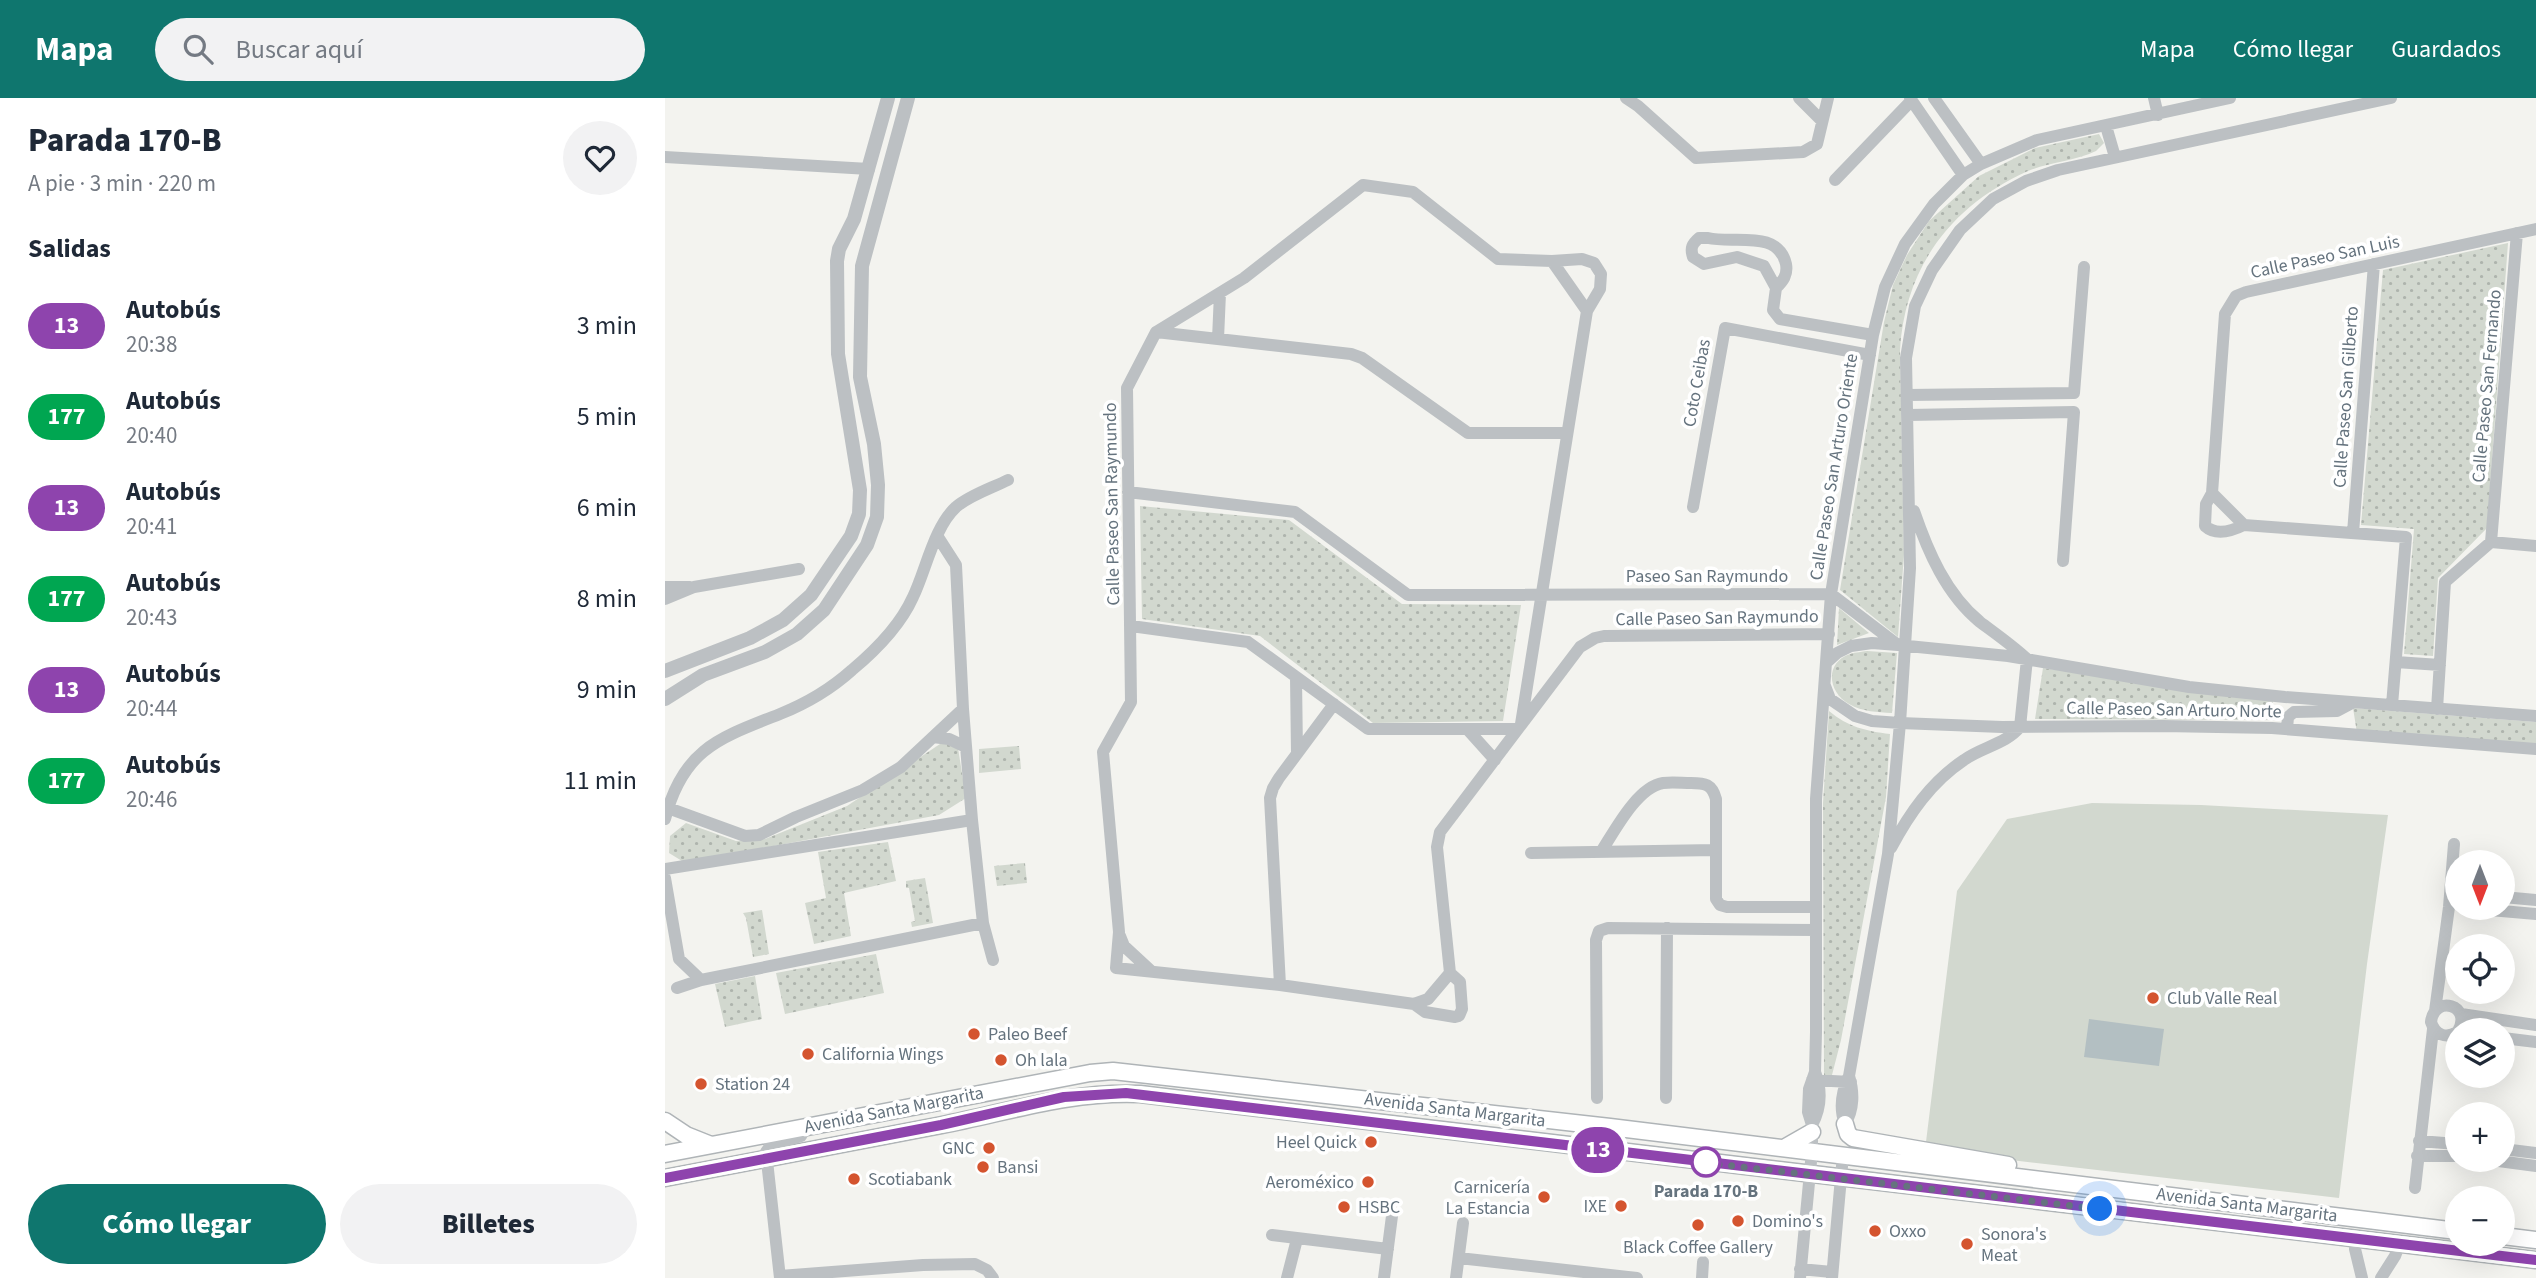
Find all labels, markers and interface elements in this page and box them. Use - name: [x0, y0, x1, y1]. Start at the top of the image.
- search box: [155, 18, 645, 81]
- text: Mapa: [35, 26, 113, 73]
- icon: search: [179, 30, 217, 68]
- text: Buscar aquí: [235, 31, 363, 68]
- text: Mapa: [2140, 32, 2195, 67]
- text: Cómo llegar: [2233, 32, 2353, 67]
- text: Guardados: [2391, 32, 2501, 67]
- text: Parada 170-B: [28, 117, 222, 164]
- button: heart: [563, 121, 637, 195]
- text: A pie · 3 min · 220 m: [28, 167, 216, 200]
- street label: Calle Paseo San Luis: [2248, 229, 2402, 285]
- text: Salidas: [28, 230, 111, 267]
- street label: Calle Paseo San Fernando: [2466, 288, 2508, 484]
- text: Autobús: [126, 291, 221, 328]
- street label: Calle Paseo San Gilberto: [2327, 305, 2365, 489]
- text: 3 min: [577, 307, 637, 344]
- text: 13: [54, 308, 79, 343]
- text: 20:38: [126, 328, 177, 361]
- street label: Coto Ceibas: [1677, 337, 1717, 429]
- street label: Calle Paseo San Arturo Oriente: [1804, 352, 1864, 582]
- text: Autobús: [126, 382, 221, 419]
- text: 5 min: [577, 398, 637, 435]
- text: 177: [47, 399, 86, 434]
- street label: Calle Paseo San Raymundo: [1098, 402, 1126, 606]
- text: 20:40: [126, 419, 177, 452]
- text: Autobús: [126, 473, 221, 510]
- text: 6 min: [577, 489, 637, 526]
- text: 13: [54, 490, 79, 525]
- text: 20:41: [126, 510, 177, 543]
- text: Autobús: [126, 564, 221, 601]
- street label: Paseo San Raymundo: [1626, 564, 1788, 589]
- text: 8 min: [577, 580, 637, 617]
- text: 177: [47, 581, 86, 616]
- text: 20:43: [126, 601, 177, 634]
- street label: Calle Paseo San Raymundo: [1615, 604, 1819, 632]
- text: Autobús: [126, 655, 221, 692]
- text: 9 min: [577, 671, 637, 708]
- text: 13: [54, 672, 79, 707]
- text: 20:44: [126, 692, 177, 725]
- street label: Calle Paseo San Arturo Norte: [2066, 696, 2282, 724]
- text: Autobús: [126, 746, 221, 783]
- text: 11 min: [564, 762, 637, 799]
- text: 177: [47, 763, 86, 798]
- text: 20:46: [126, 783, 177, 816]
- north arrow: [2445, 850, 2515, 920]
- map controls: [2445, 850, 2515, 1256]
- button: locate: [2445, 934, 2515, 1004]
- place label: Club Valle Real: [2167, 986, 2277, 1011]
- marker: Club Valle Real: [2145, 990, 2161, 1006]
- button: layers: [2445, 1018, 2515, 1088]
- place label: Paleo Beef: [988, 1022, 1068, 1047]
- marker: Paleo Beef: [966, 1026, 982, 1042]
- place label: California Wings: [822, 1042, 943, 1067]
- marker: California Wings: [800, 1046, 816, 1062]
- place label: Oh lala: [1015, 1048, 1068, 1073]
- marker: Oh lala: [993, 1052, 1009, 1068]
- place label: Station 24: [715, 1072, 790, 1097]
- marker: Station 24: [693, 1076, 709, 1092]
- street label: Avenida Santa Margarita: [802, 1080, 986, 1140]
- street label: Avenida Santa Margarita: [1363, 1086, 1547, 1134]
- button: +: [2445, 1102, 2515, 1172]
- line badge: 13: [1567, 1127, 1629, 1173]
- place label: Heel Quick: [1276, 1130, 1357, 1155]
- text: 13: [1585, 1132, 1611, 1167]
- marker: Heel Quick: [1363, 1134, 1379, 1150]
- place label: GNC: [942, 1136, 975, 1161]
- marker: GNC: [981, 1140, 997, 1156]
- marker: Parada 170-B: [1691, 1147, 1721, 1177]
- place label: Bansi: [997, 1155, 1038, 1180]
- marker: Bansi: [975, 1159, 991, 1175]
- place label: Scotiabank: [868, 1167, 952, 1192]
- place label: Aeroméxico: [1266, 1170, 1354, 1195]
- marker: Scotiabank: [846, 1171, 862, 1187]
- marker: Aeroméxico: [1360, 1174, 1376, 1190]
- place label: Carnicería La Estancia: [1446, 1175, 1530, 1221]
- place label: Parada 170-B: [1654, 1179, 1758, 1204]
- street label: Avenida Santa Margarita: [2155, 1181, 2339, 1229]
- button: Cómo llegar: [28, 1184, 326, 1264]
- button: Billetes: [340, 1184, 637, 1264]
- button: −: [2445, 1186, 2515, 1256]
- marker: Carnicería La Estancia: [1536, 1189, 1552, 1205]
- your location: [2082, 1191, 2117, 1226]
- place label: IXE: [1584, 1194, 1607, 1219]
- place label: HSBC: [1358, 1195, 1400, 1220]
- marker: IXE: [1613, 1198, 1629, 1214]
- marker: HSBC: [1336, 1199, 1352, 1215]
- place label: Domino's: [1752, 1209, 1823, 1234]
- marker: Domino's: [1730, 1213, 1746, 1229]
- marker: Black Coffee Gallery: [1690, 1217, 1706, 1233]
- place label: Oxxo: [1889, 1219, 1926, 1244]
- place label: Sonora's Meat: [1981, 1222, 2047, 1268]
- marker: Oxxo: [1867, 1223, 1883, 1239]
- place label: Black Coffee Gallery: [1623, 1235, 1774, 1260]
- marker: Sonora's Meat: [1959, 1236, 1975, 1252]

